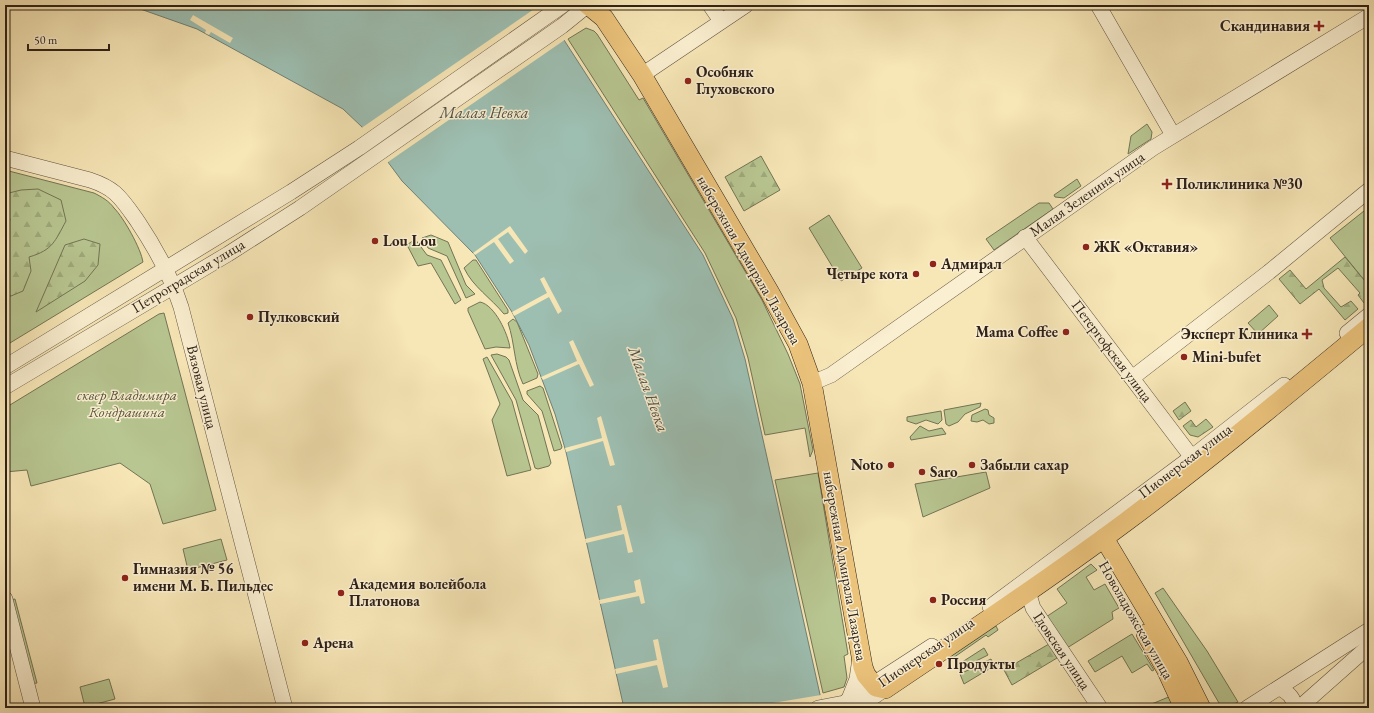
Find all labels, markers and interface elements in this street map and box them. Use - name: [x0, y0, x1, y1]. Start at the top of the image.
- place label: Скандинавия: [1220, 16, 1310, 35]
- marker: Скандинавия: [1313, 20, 1325, 32]
- scale bar: [28, 26, 109, 52]
- text: 50 m: [34, 32, 58, 48]
- place label: Особняк Глуховского: [696, 62, 775, 98]
- marker: Особняк Глуховского: [683, 76, 693, 86]
- water label: Малая Невка: [438, 102, 529, 123]
- street label: Малая Зеленина улица: [1025, 147, 1148, 240]
- street label: набережная Адмирала Лазарева: [693, 172, 806, 348]
- place label: Поликлиника №30: [1176, 174, 1303, 193]
- marker: Поликлиника №30: [1161, 178, 1173, 190]
- place label: Lou Lou: [383, 231, 437, 250]
- street label: Петроградская улица: [128, 234, 248, 317]
- marker: Lou Lou: [370, 236, 380, 246]
- place label: ЖК «Октавия»: [1093, 237, 1199, 256]
- marker: ЖК «Октавия»: [1081, 242, 1091, 252]
- place label: Адмирал: [940, 254, 1002, 273]
- marker: Адмирал: [928, 259, 938, 269]
- place label: Четыре кота: [826, 264, 908, 283]
- marker: Четыре кота: [911, 269, 921, 279]
- street label: Петергофская улица: [1068, 296, 1157, 406]
- place label: Пулковский: [258, 307, 340, 326]
- marker: Пулковский: [245, 312, 255, 322]
- place label: Mama Coffee: [975, 322, 1058, 341]
- place label: Эксперт Клиника: [1181, 324, 1298, 343]
- marker: Mama Coffee: [1061, 327, 1071, 337]
- marker: Эксперт Клиника: [1301, 328, 1313, 340]
- street label: Вязовая улица: [183, 343, 222, 431]
- water label: Малая Невка: [623, 343, 674, 435]
- place label: Mini-bufet: [1192, 347, 1262, 366]
- marker: Mini-bufet: [1179, 352, 1189, 362]
- park label: сквер Владимира Кондрашина: [77, 385, 177, 421]
- street label: Пионерская улица: [1134, 419, 1235, 502]
- place label: Noto: [851, 455, 883, 474]
- place label: Забыли сахар: [980, 455, 1069, 474]
- marker: Noto: [886, 460, 896, 470]
- marker: Забыли сахар: [967, 460, 977, 470]
- place label: Saro: [930, 462, 958, 481]
- marker: Saro: [917, 467, 927, 477]
- street label: набережная Адмирала Лазарева: [819, 470, 872, 662]
- street label: Новоладожская улица: [1095, 557, 1178, 682]
- place label: Гимназия № 56 имени М. Б. Пильдес: [133, 559, 273, 595]
- marker: Гимназия № 56 имени М. Б. Пильдес: [120, 573, 130, 583]
- place label: Академия волейбола Платонова: [348, 574, 487, 610]
- marker: Академия волейбола Платонова: [336, 588, 346, 598]
- place label: Россия: [941, 590, 986, 609]
- marker: Россия: [928, 595, 938, 605]
- street label: Гдовская улица: [1029, 608, 1095, 693]
- street label: Пионерская улица: [874, 612, 978, 691]
- place label: Арена: [312, 633, 354, 652]
- marker: Арена: [300, 638, 310, 648]
- place label: Продукты: [947, 654, 1015, 673]
- marker: Продукты: [934, 659, 944, 669]

